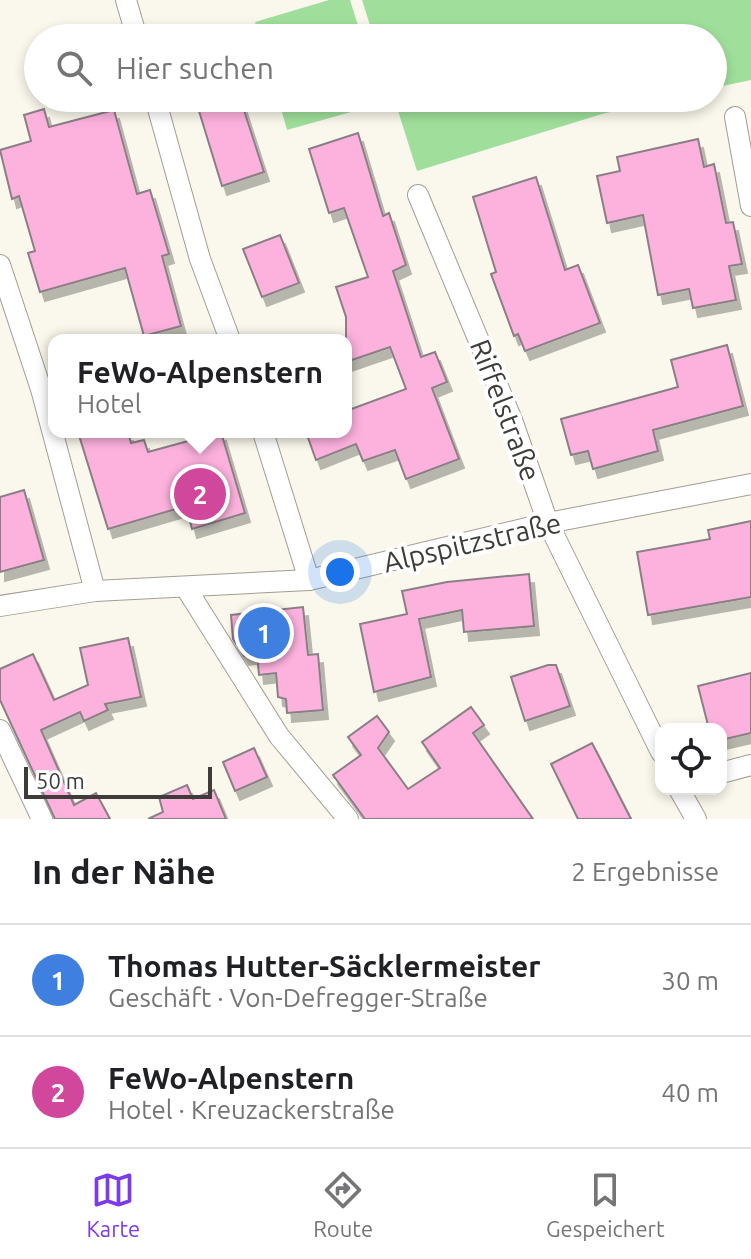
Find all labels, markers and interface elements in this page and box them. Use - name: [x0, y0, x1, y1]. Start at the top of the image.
- search box: [24, 24, 727, 112]
- icon: search: [52, 46, 96, 90]
- text: Hier suchen: [116, 51, 274, 85]
- popup: [48, 334, 352, 438]
- street label: Riffelstraße: [465, 335, 547, 485]
- text: FeWo-Alpenstern: [77, 355, 323, 389]
- text: Hotel: [77, 389, 142, 418]
- pin: 2: [174, 464, 226, 524]
- street label: Alpspitzstraße: [380, 506, 564, 578]
- your location: [320, 552, 360, 592]
- pin: 1: [238, 603, 290, 663]
- map controls: [655, 723, 727, 795]
- button: locate: [655, 723, 727, 795]
- scale bar: [24, 763, 212, 799]
- text: 50 m: [36, 768, 85, 793]
- text: In der Nähe: [32, 852, 215, 890]
- text: 2 Ergebnisse: [571, 857, 719, 886]
- text: Thomas Hutter-Säcklermeister: [108, 949, 541, 983]
- text: 1: [51, 966, 65, 995]
- text: 30 m: [661, 966, 719, 995]
- text: Geschäft · Von-Defregger-Straße: [108, 983, 488, 1012]
- text: FeWo-Alpenstern: [108, 1061, 354, 1095]
- text: 2: [51, 1078, 65, 1107]
- text: 40 m: [661, 1078, 719, 1107]
- text: Hotel · Kreuzackerstraße: [108, 1095, 395, 1124]
- tab: Karte: [86, 1168, 140, 1241]
- tab: Route: [313, 1168, 373, 1241]
- tab: Gespeichert: [546, 1168, 665, 1241]

